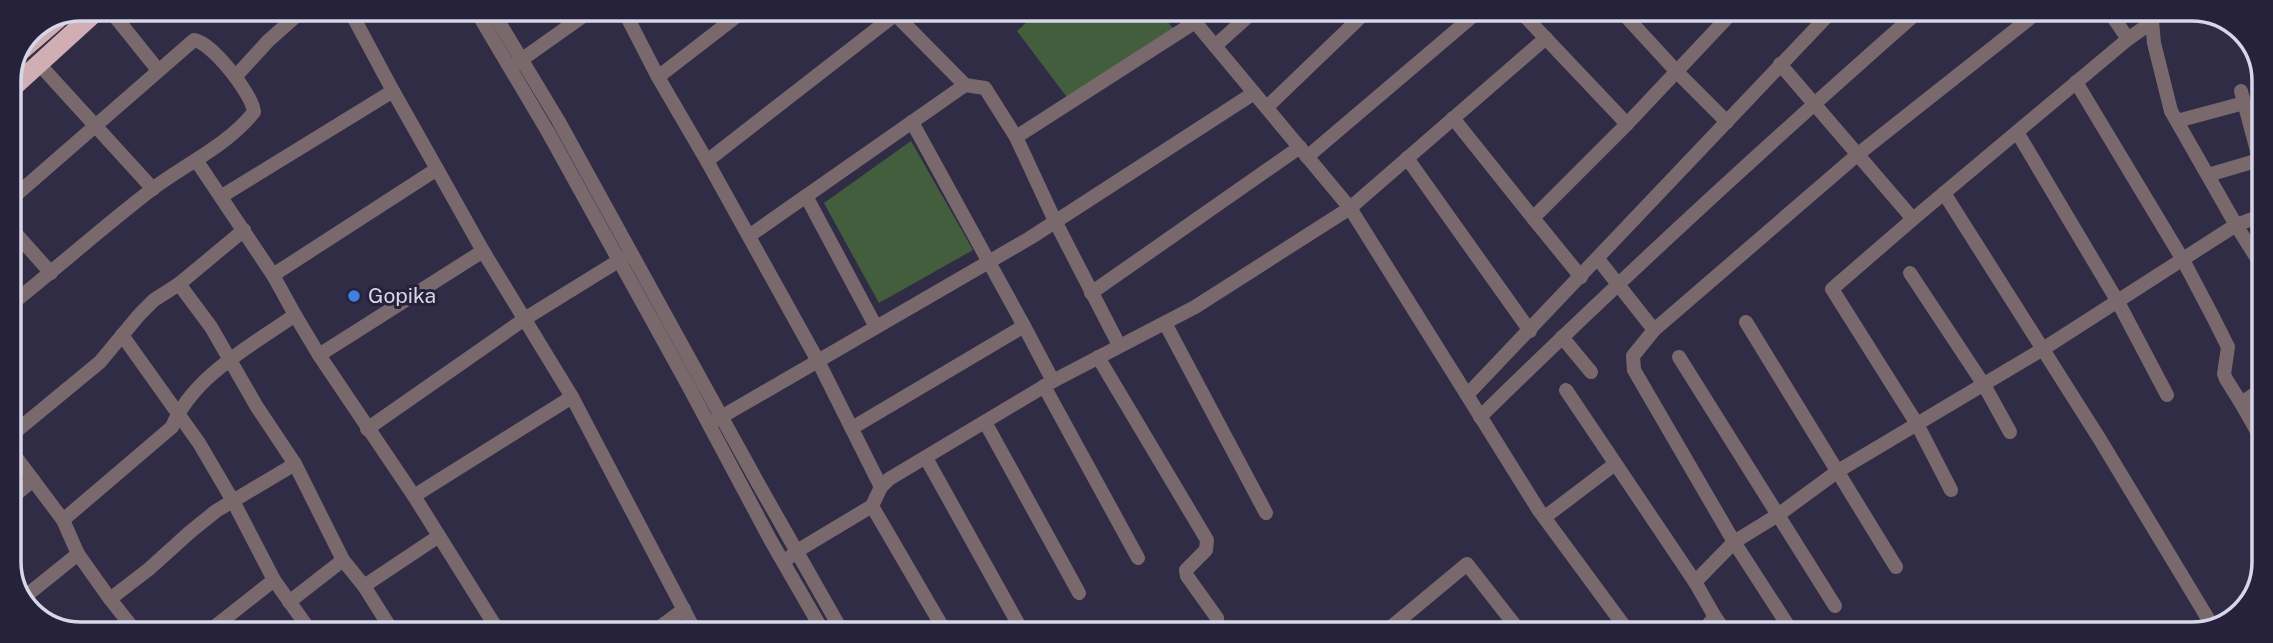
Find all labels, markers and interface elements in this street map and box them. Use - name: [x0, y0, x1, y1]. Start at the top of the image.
- place label: Gopika: [368, 283, 436, 308]
- marker: Gopika: [346, 288, 362, 304]

